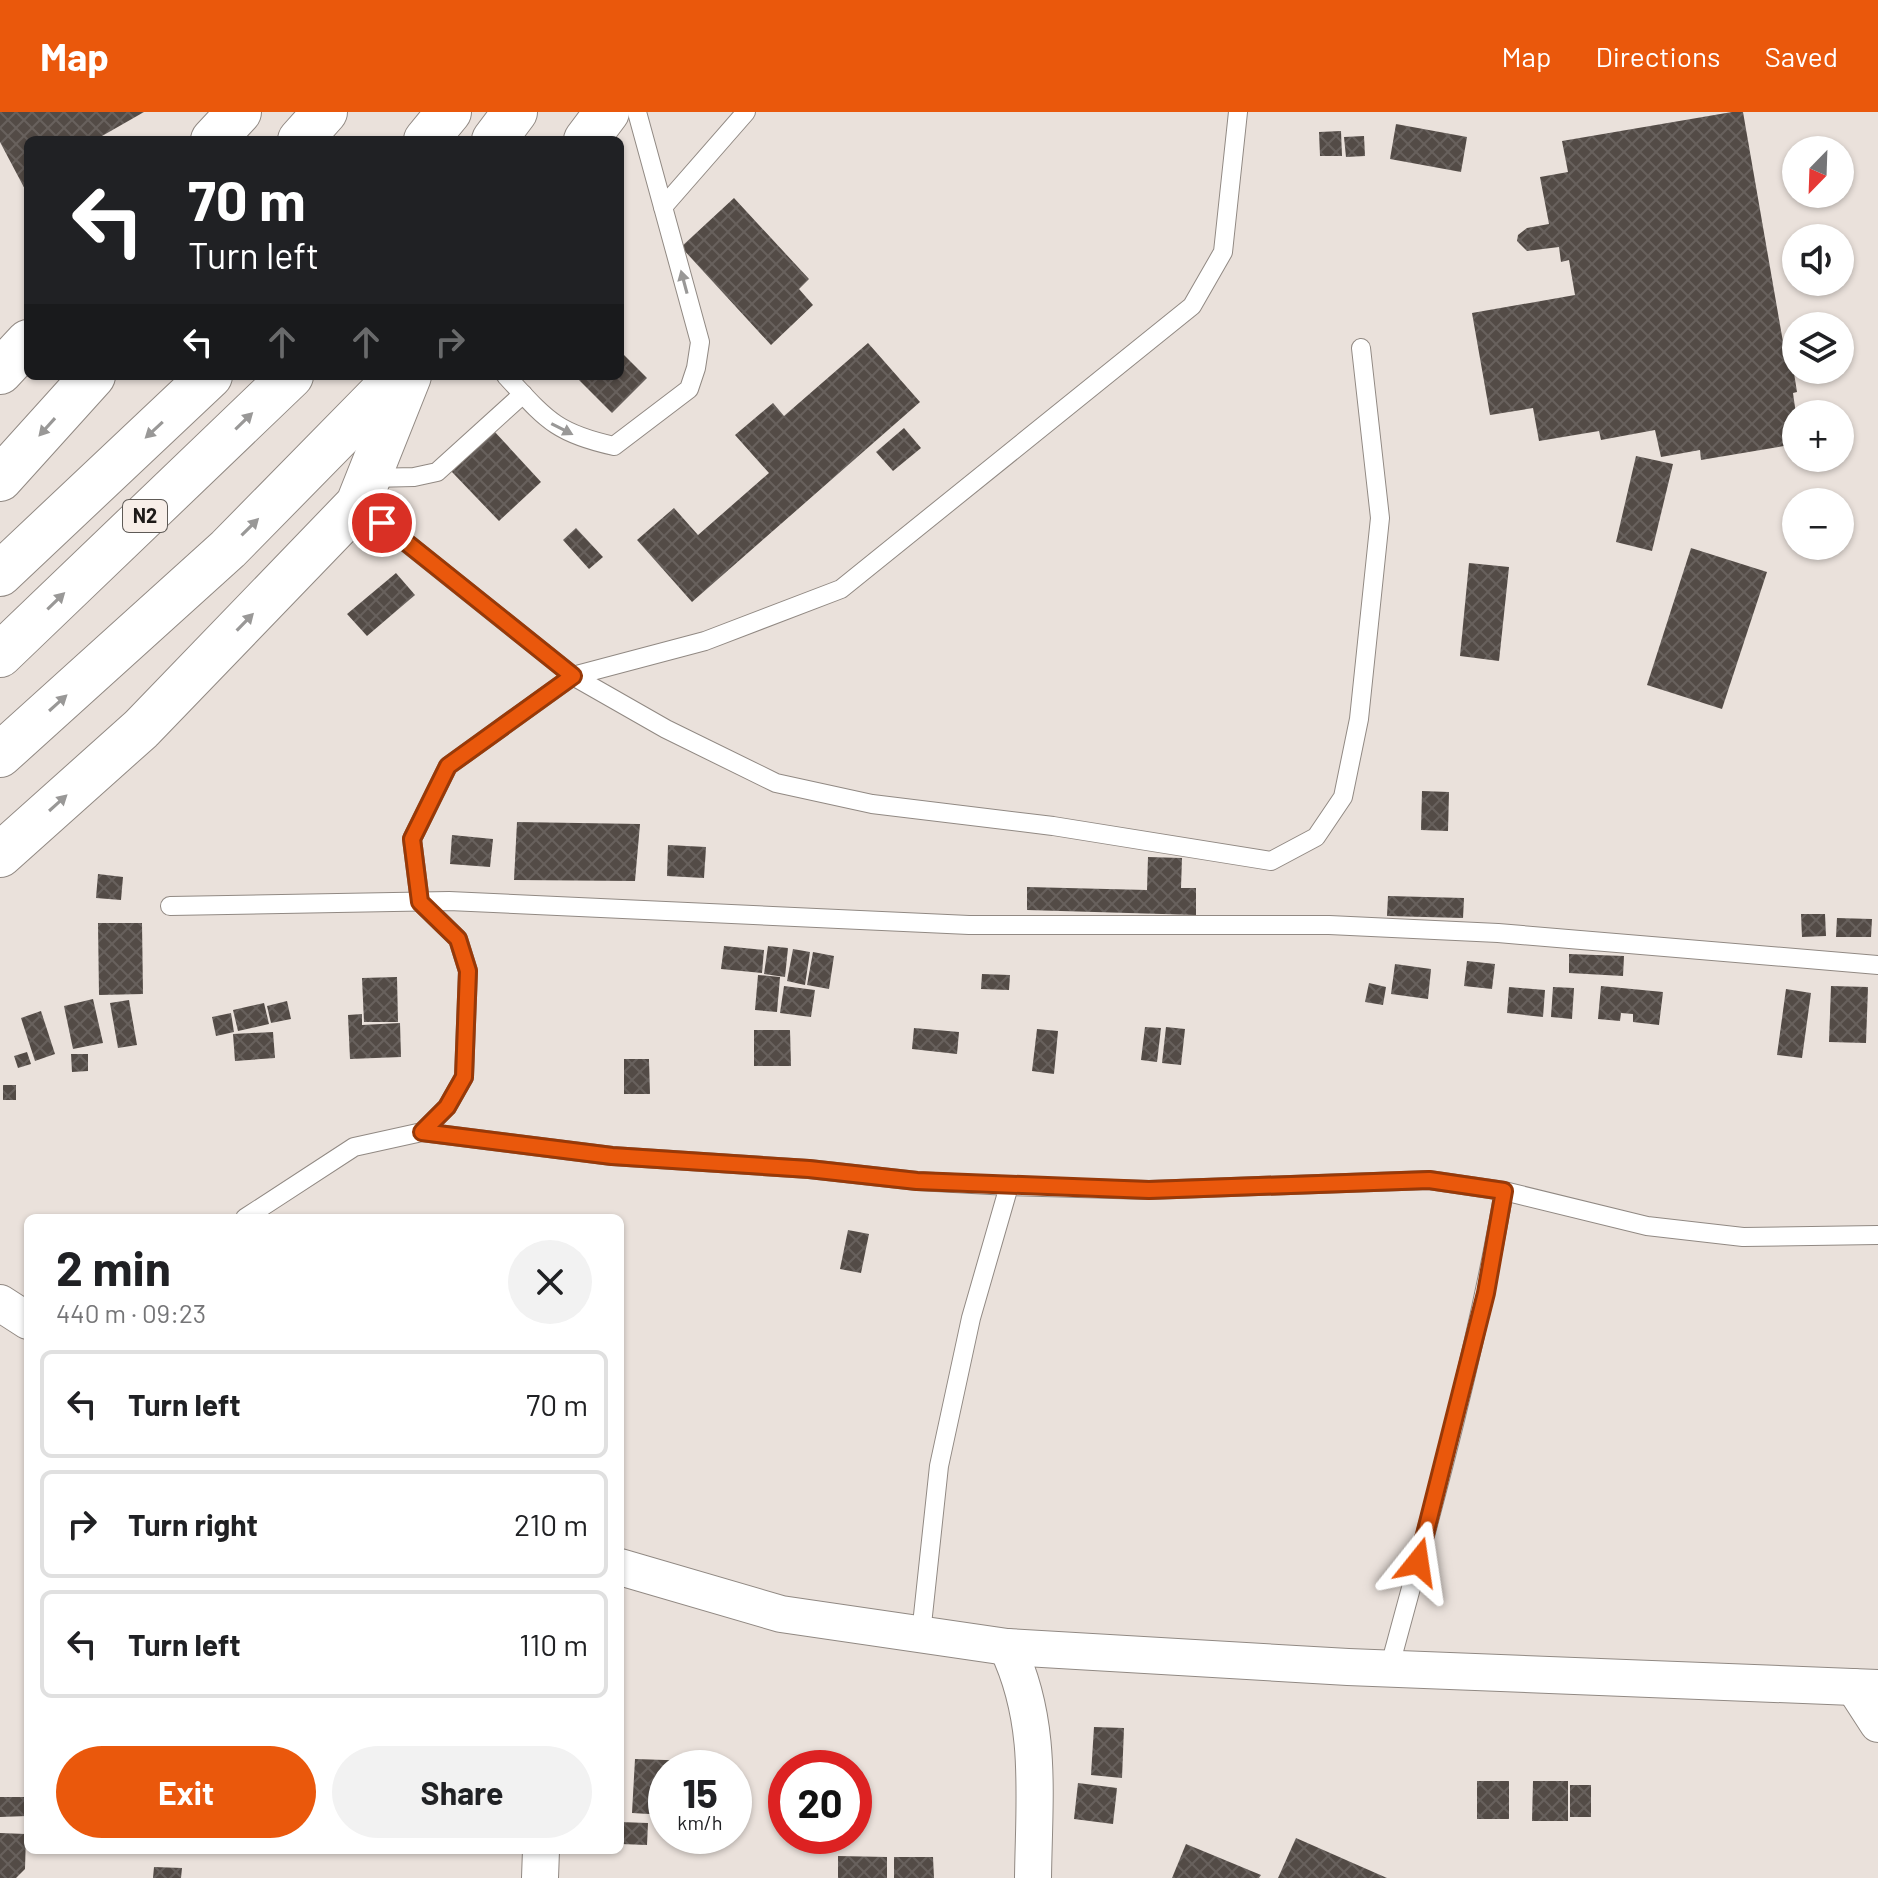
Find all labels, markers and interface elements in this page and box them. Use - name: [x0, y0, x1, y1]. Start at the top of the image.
- text: Map: [40, 33, 109, 79]
- text: Map: [1502, 39, 1551, 73]
- text: Directions: [1595, 39, 1721, 73]
- text: Saved: [1765, 39, 1838, 73]
- north arrow: [1782, 136, 1854, 208]
- map controls: [1782, 136, 1854, 560]
- text: 70 m: [188, 165, 306, 232]
- icon: left: [56, 168, 160, 272]
- button: sound: [1782, 224, 1854, 296]
- text: Turn left: [188, 233, 319, 276]
- one-way arrow: [677, 270, 690, 294]
- button: layers: [1782, 312, 1854, 384]
- icon: left: [176, 320, 220, 364]
- icon: ahead: [260, 320, 304, 364]
- icon: ahead: [344, 320, 388, 364]
- icon: right: [428, 320, 472, 364]
- button: +: [1782, 400, 1854, 472]
- one-way arrow: [234, 413, 253, 431]
- one-way arrow: [38, 418, 56, 437]
- one-way arrow: [145, 420, 164, 438]
- one-way arrow: [551, 422, 574, 436]
- button: −: [1782, 488, 1854, 560]
- pin: [348, 489, 416, 557]
- road number: N2: [123, 500, 167, 532]
- icon: arrive: [360, 501, 404, 545]
- one-way arrow: [240, 518, 258, 537]
- one-way arrow: [46, 592, 65, 611]
- one-way arrow: [235, 613, 253, 632]
- one-way arrow: [48, 694, 67, 712]
- one-way arrow: [49, 795, 68, 813]
- text: 2 min: [56, 1238, 171, 1296]
- button: close: [508, 1240, 592, 1324]
- text: 440 m · 09:23: [56, 1297, 206, 1328]
- icon: left: [60, 1382, 104, 1426]
- text: Turn left: [128, 1386, 241, 1422]
- text: 70 m: [526, 1386, 588, 1422]
- icon: right: [60, 1502, 104, 1546]
- text: Turn right: [128, 1506, 258, 1542]
- text: 210 m: [514, 1506, 588, 1542]
- position arrow: [1376, 1520, 1460, 1604]
- icon: left: [60, 1622, 104, 1666]
- text: Turn left: [128, 1626, 241, 1662]
- text: 110 m: [519, 1626, 588, 1662]
- button: Exit: [56, 1746, 316, 1838]
- button: Share: [332, 1746, 592, 1838]
- speed limit sign: 20: [768, 1750, 872, 1854]
- text: 15: [682, 1768, 718, 1816]
- text: km/h: [677, 1810, 723, 1834]

